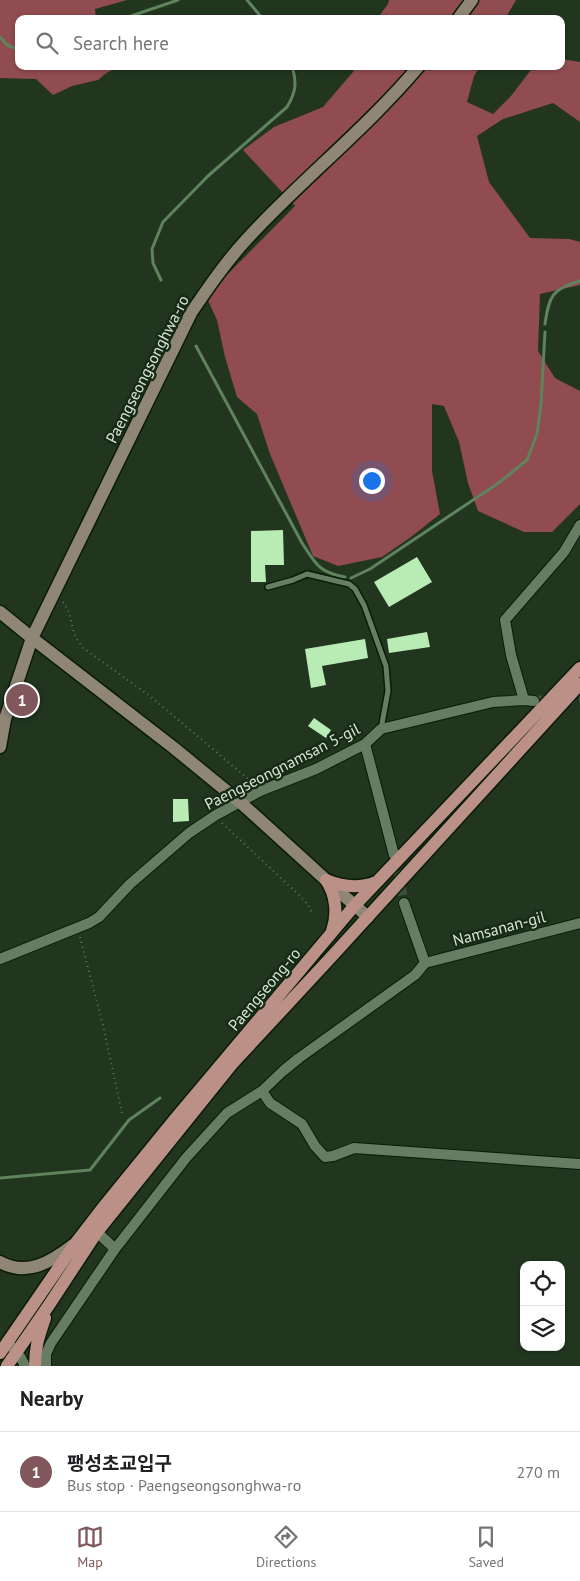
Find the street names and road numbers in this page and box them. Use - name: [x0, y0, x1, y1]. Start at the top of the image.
- street label: Paengseongsonghwa-ro: [101, 292, 193, 446]
- street label: Paengseongnamsan 5-gil: [201, 718, 363, 814]
- street label: Namsanan-gil: [450, 906, 548, 950]
- street label: Paengseong-ro: [223, 943, 305, 1035]

